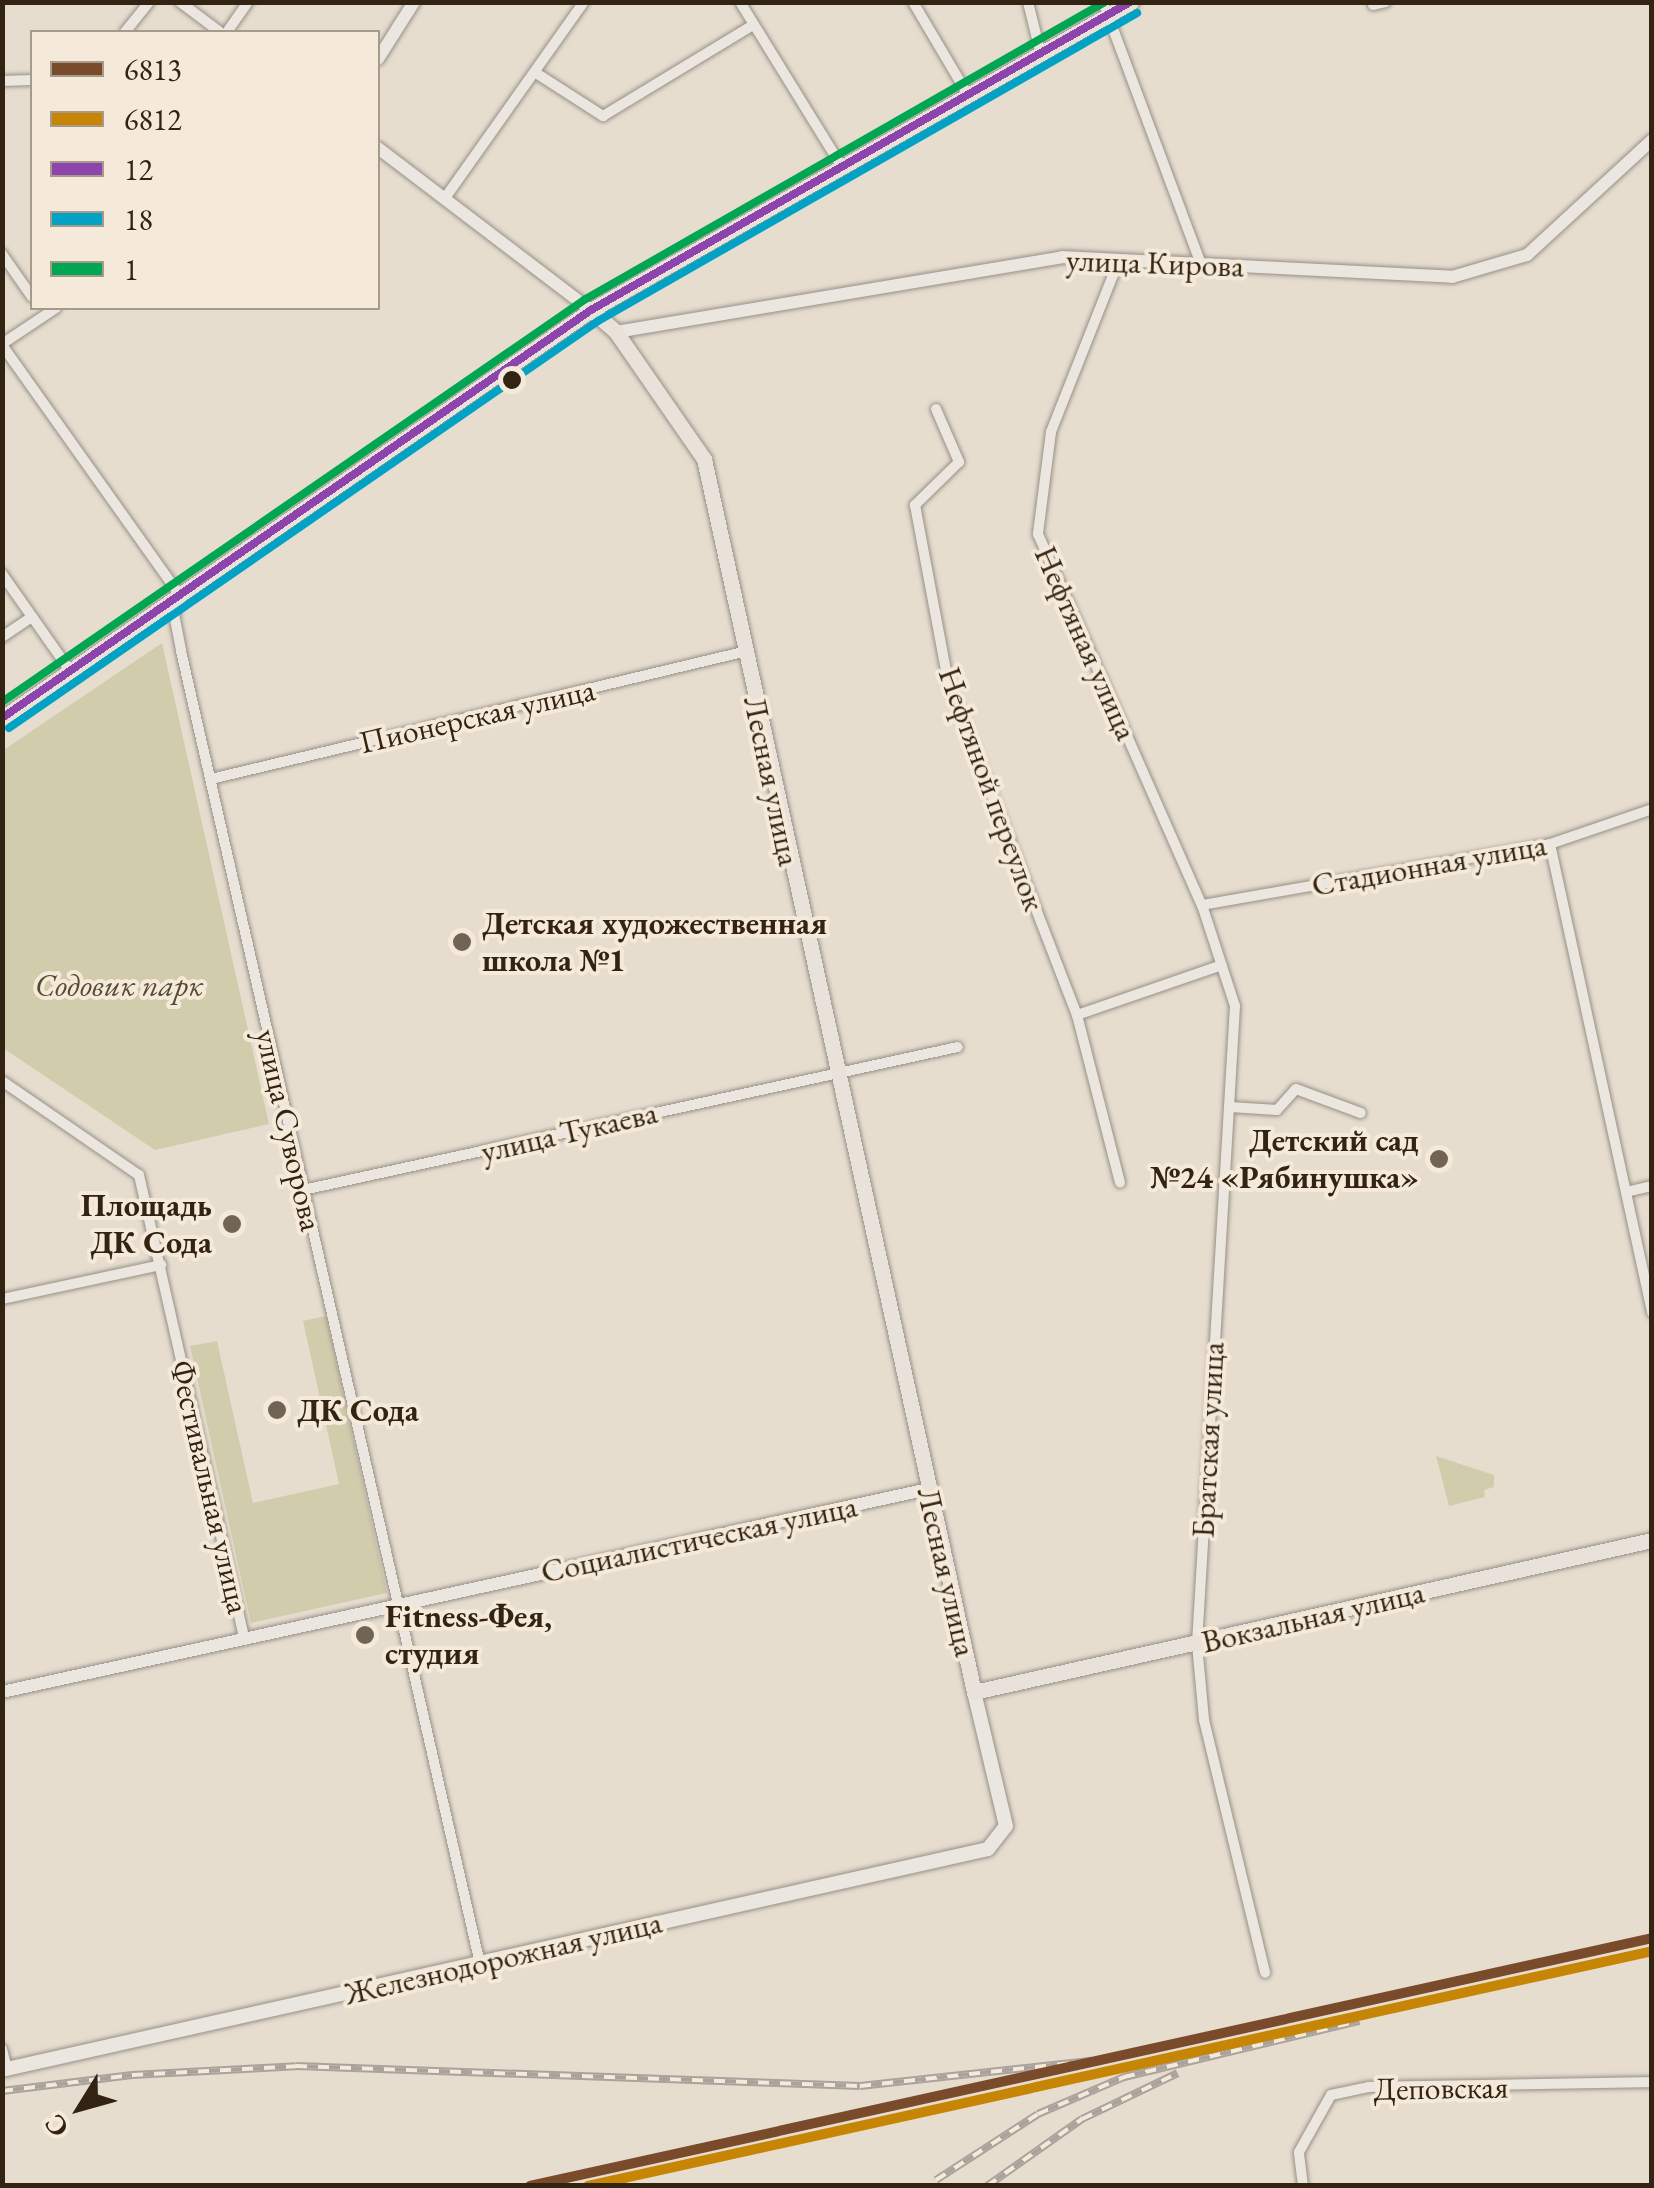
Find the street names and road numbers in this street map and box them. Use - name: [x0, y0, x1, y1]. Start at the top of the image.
- street label: улица Кирова: [1065, 241, 1245, 285]
- street label: Нефтяная улица: [1026, 540, 1146, 746]
- street label: Нефтяной переулок: [930, 662, 1054, 916]
- street label: Пионерская улица: [355, 670, 599, 762]
- street label: Лесная улица: [735, 693, 809, 869]
- street label: Стадионная улица: [1309, 825, 1549, 905]
- street label: улица Суворова: [247, 1025, 331, 1235]
- street label: улица Тукаева: [477, 1093, 661, 1171]
- street label: Братская улица: [1184, 1341, 1232, 1539]
- street label: Фестивальная улица: [162, 1357, 258, 1617]
- street label: Лесная улица: [909, 1484, 985, 1660]
- street label: Социалистическая улица: [538, 1487, 860, 1591]
- street label: Вокзальная улица: [1198, 1573, 1428, 1661]
- street label: Железнодорожная улица: [341, 1903, 665, 2013]
- street label: Деповская: [1373, 2068, 1509, 2108]

